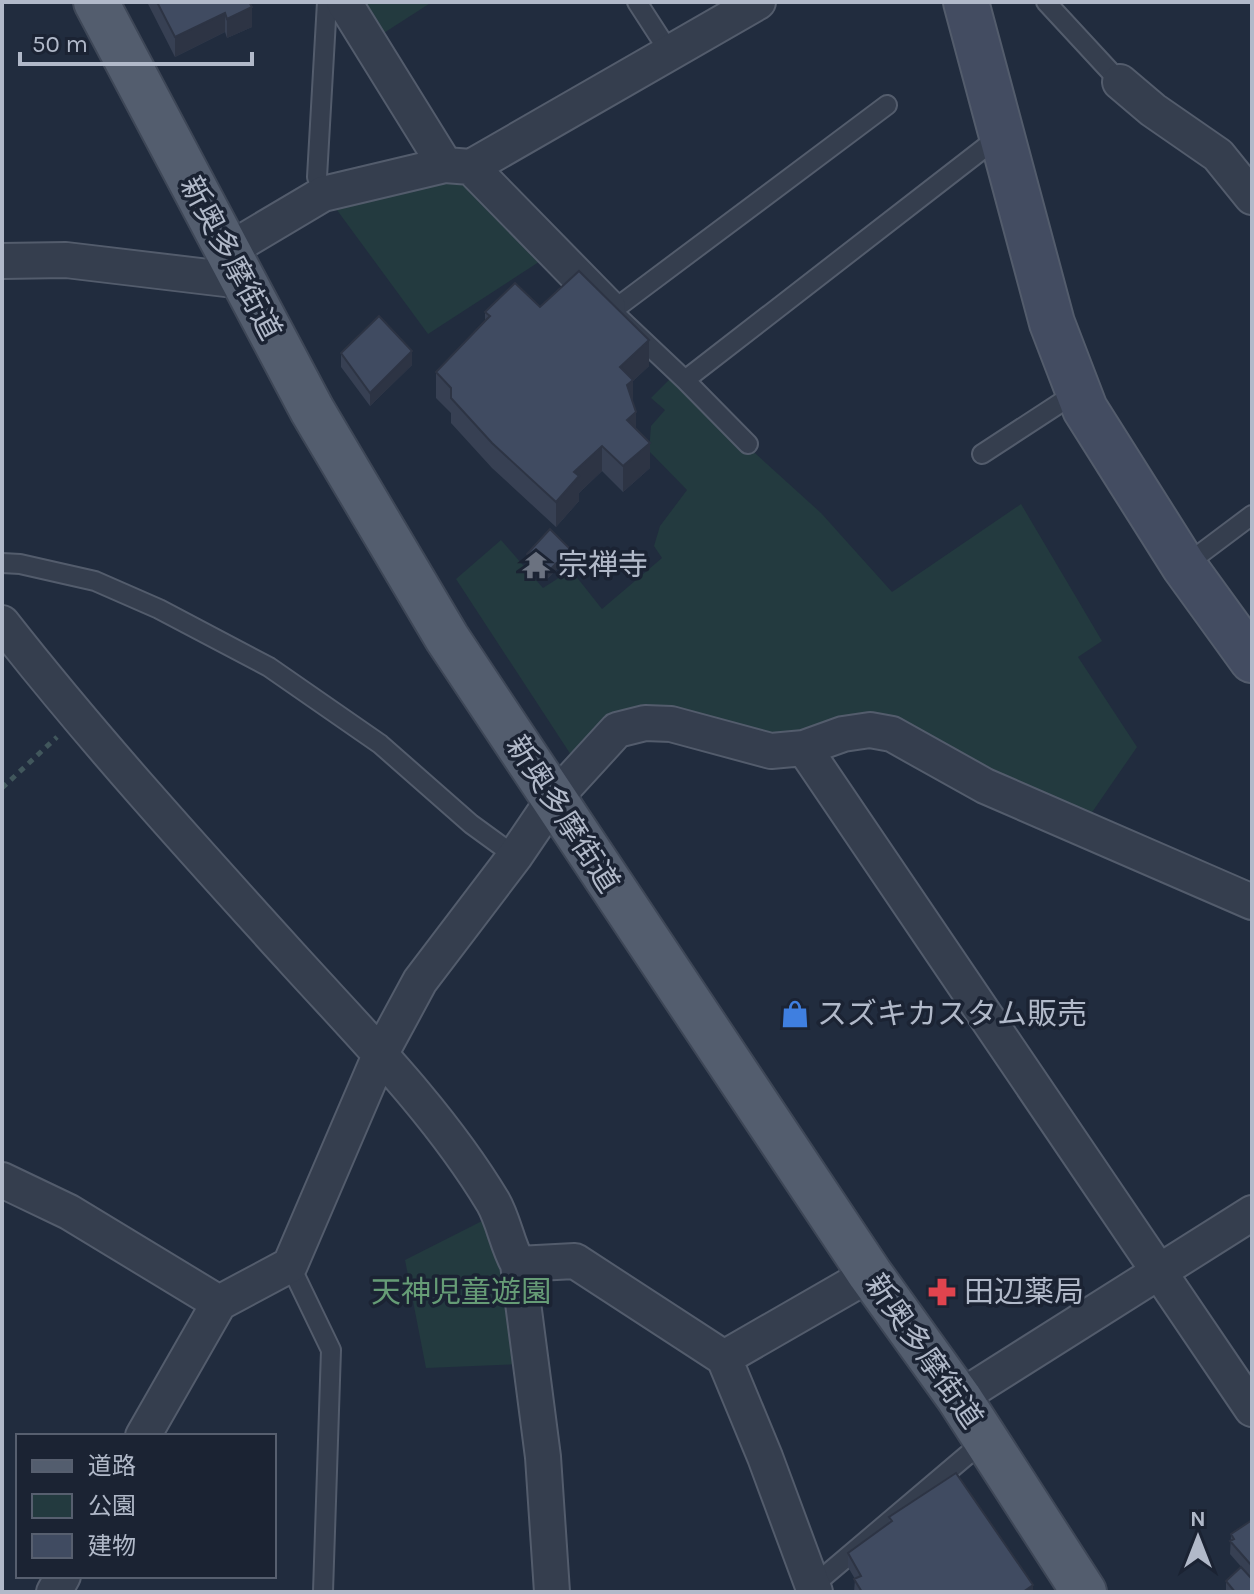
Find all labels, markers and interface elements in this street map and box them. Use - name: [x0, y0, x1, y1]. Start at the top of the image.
- scale bar: [20, 16, 252, 66]
- text: 50 m: [32, 30, 88, 58]
- street label: 新奥多摩街道: [173, 170, 289, 346]
- place label: 宗禅寺: [558, 547, 648, 583]
- temple icon: 宗禅寺: [521, 550, 551, 580]
- street label: 新奥多摩街道: [499, 729, 627, 899]
- place label: スズキカスタム販売: [817, 996, 1087, 1032]
- shop icon: スズキカスタム販売: [780, 999, 810, 1029]
- street label: 新奥多摩街道: [858, 1267, 990, 1435]
- park label: 天神児童遊園: [371, 1274, 551, 1310]
- place label: 田辺薬局: [964, 1274, 1084, 1310]
- pharmacy icon: 田辺薬局: [927, 1277, 957, 1307]
- legend: [16, 1434, 276, 1578]
- text: 道路: [88, 1452, 136, 1480]
- text: 公園: [88, 1492, 136, 1520]
- north arrow: [1158, 1498, 1238, 1578]
- text: N: [1190, 1506, 1206, 1532]
- text: 建物: [88, 1532, 136, 1560]

